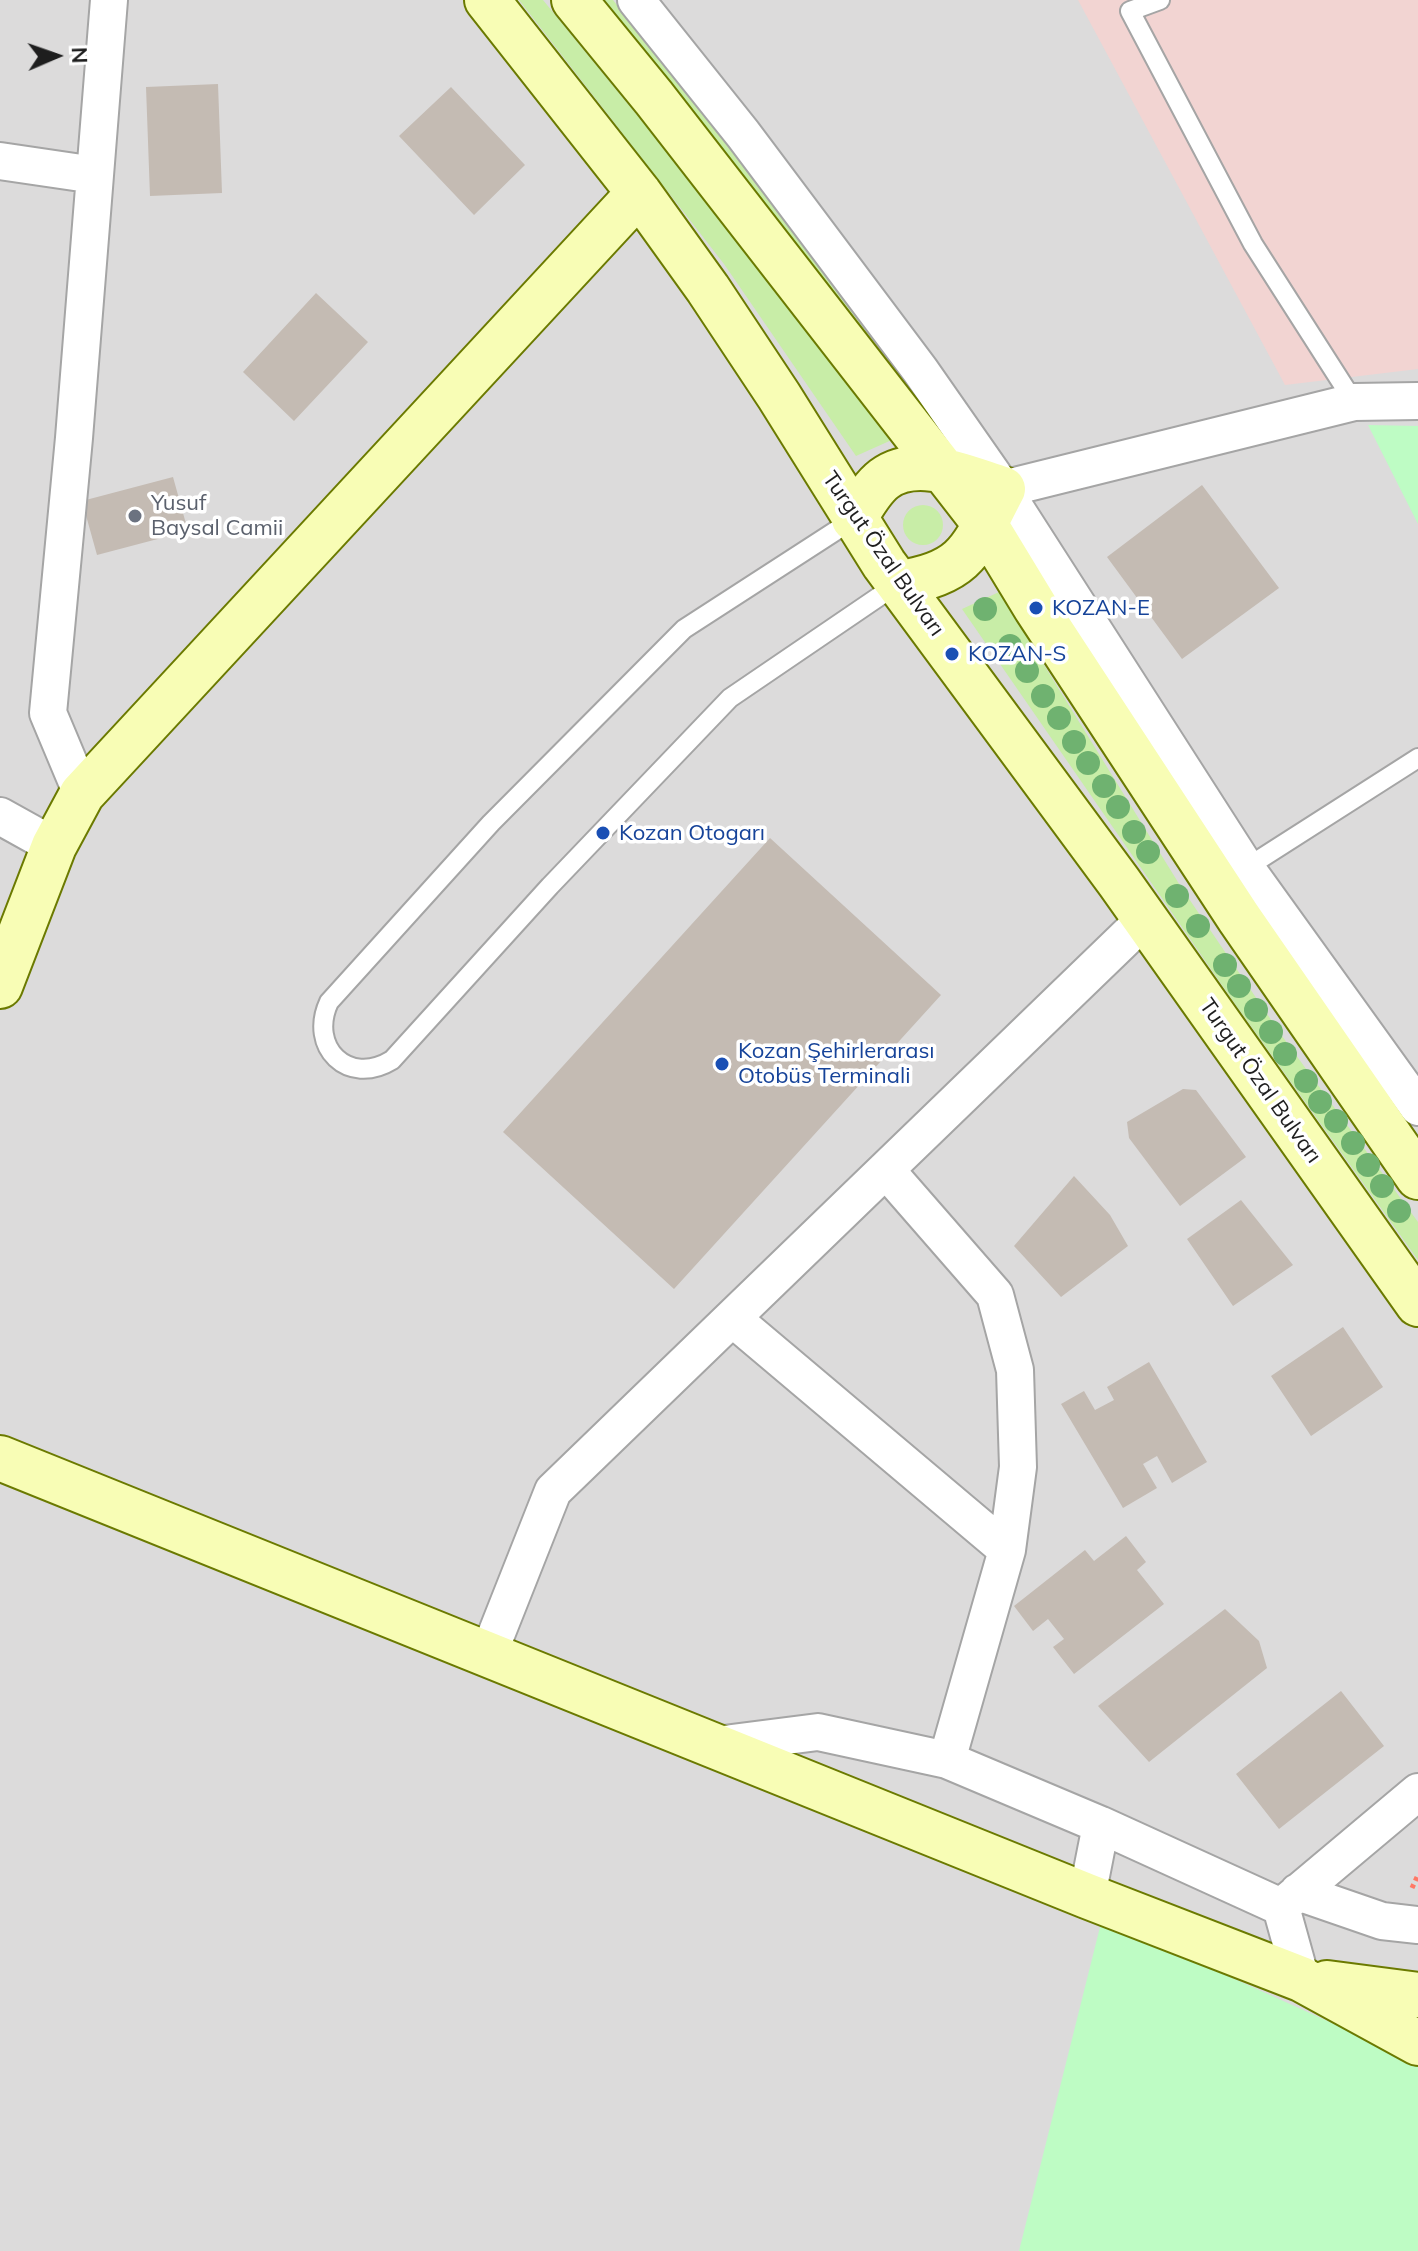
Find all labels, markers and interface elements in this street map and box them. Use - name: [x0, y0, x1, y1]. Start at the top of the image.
- north arrow: [16, 16, 96, 96]
- text: N: [66, 46, 94, 64]
- street label: Turgut Özal Bulvarı: [816, 467, 950, 641]
- place label: Yusuf Baysal Camii: [151, 490, 283, 542]
- marker: Yusuf Baysal Camii: [126, 507, 144, 525]
- place label: KOZAN-E: [1052, 595, 1150, 621]
- marker: KOZAN-E: [1027, 599, 1045, 617]
- place label: KOZAN-S: [968, 641, 1066, 667]
- marker: KOZAN-S: [943, 645, 961, 663]
- place label: Kozan Otogarı: [619, 820, 765, 846]
- marker: Kozan Otogarı: [594, 824, 612, 842]
- street label: Turgut Özal Bulvarı: [1193, 994, 1327, 1168]
- place label: Kozan Şehirlerarası Otobüs Terminali: [738, 1038, 935, 1090]
- marker: Kozan Şehirlerarası Otobüs Terminali: [713, 1055, 731, 1073]

